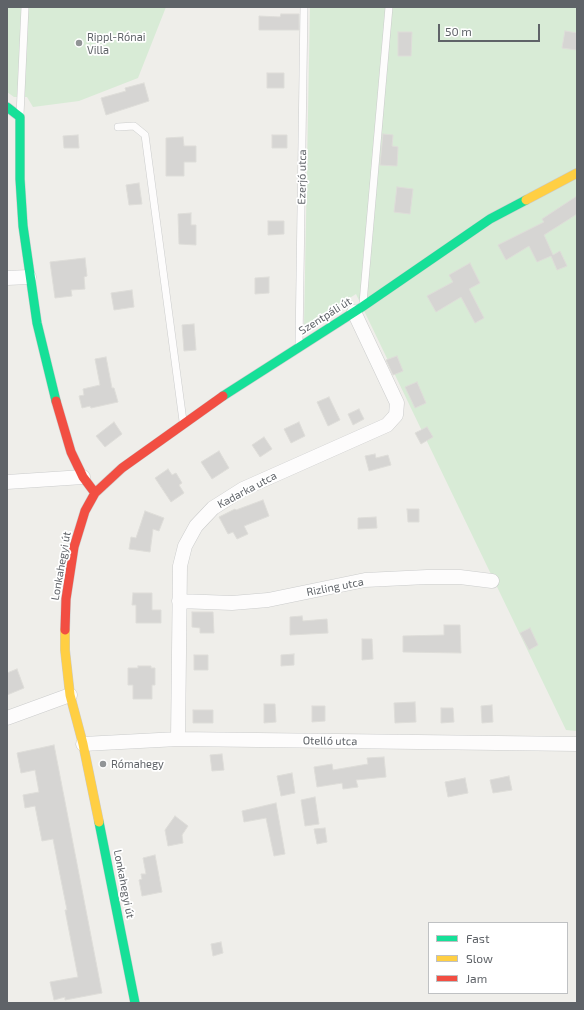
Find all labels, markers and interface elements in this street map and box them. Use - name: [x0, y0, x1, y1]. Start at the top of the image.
- scale bar: [440, 16, 542, 42]
- text: 50 m: [445, 24, 472, 38]
- place label: Rippl-Rónai Villa: [87, 30, 145, 56]
- marker: Rippl-Rónai Villa: [74, 38, 84, 48]
- street label: Ezerjó utca: [295, 149, 309, 205]
- street label: Szentpáli út: [296, 295, 354, 337]
- street label: Kadarka utca: [215, 469, 279, 511]
- street label: Lonkahegyi út: [48, 530, 74, 602]
- street label: Rizling utca: [305, 575, 365, 599]
- street label: Otelló utca: [303, 734, 357, 748]
- place label: Rómahegy: [111, 757, 164, 771]
- marker: Rómahegy: [98, 759, 108, 769]
- street label: Lonkahegyi út: [111, 848, 137, 920]
- legend: [428, 922, 568, 994]
- text: Fast: [466, 931, 489, 945]
- text: Slow: [466, 951, 493, 965]
- text: Jam: [466, 971, 487, 985]

